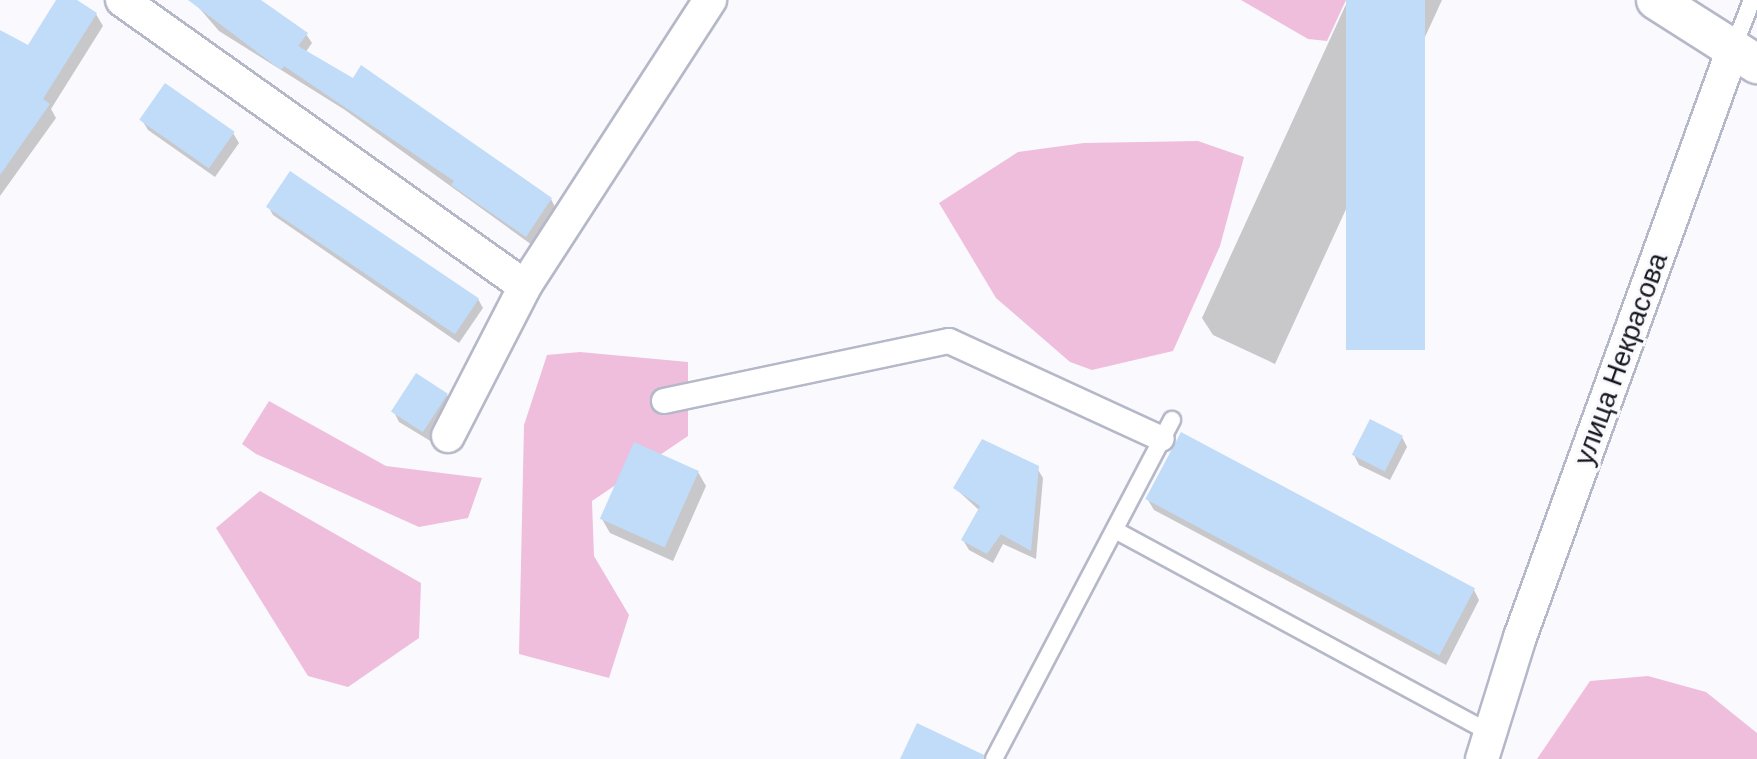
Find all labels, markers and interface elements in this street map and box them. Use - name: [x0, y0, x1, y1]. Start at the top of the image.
- street label: улица Некрасова: [1567, 248, 1675, 470]

